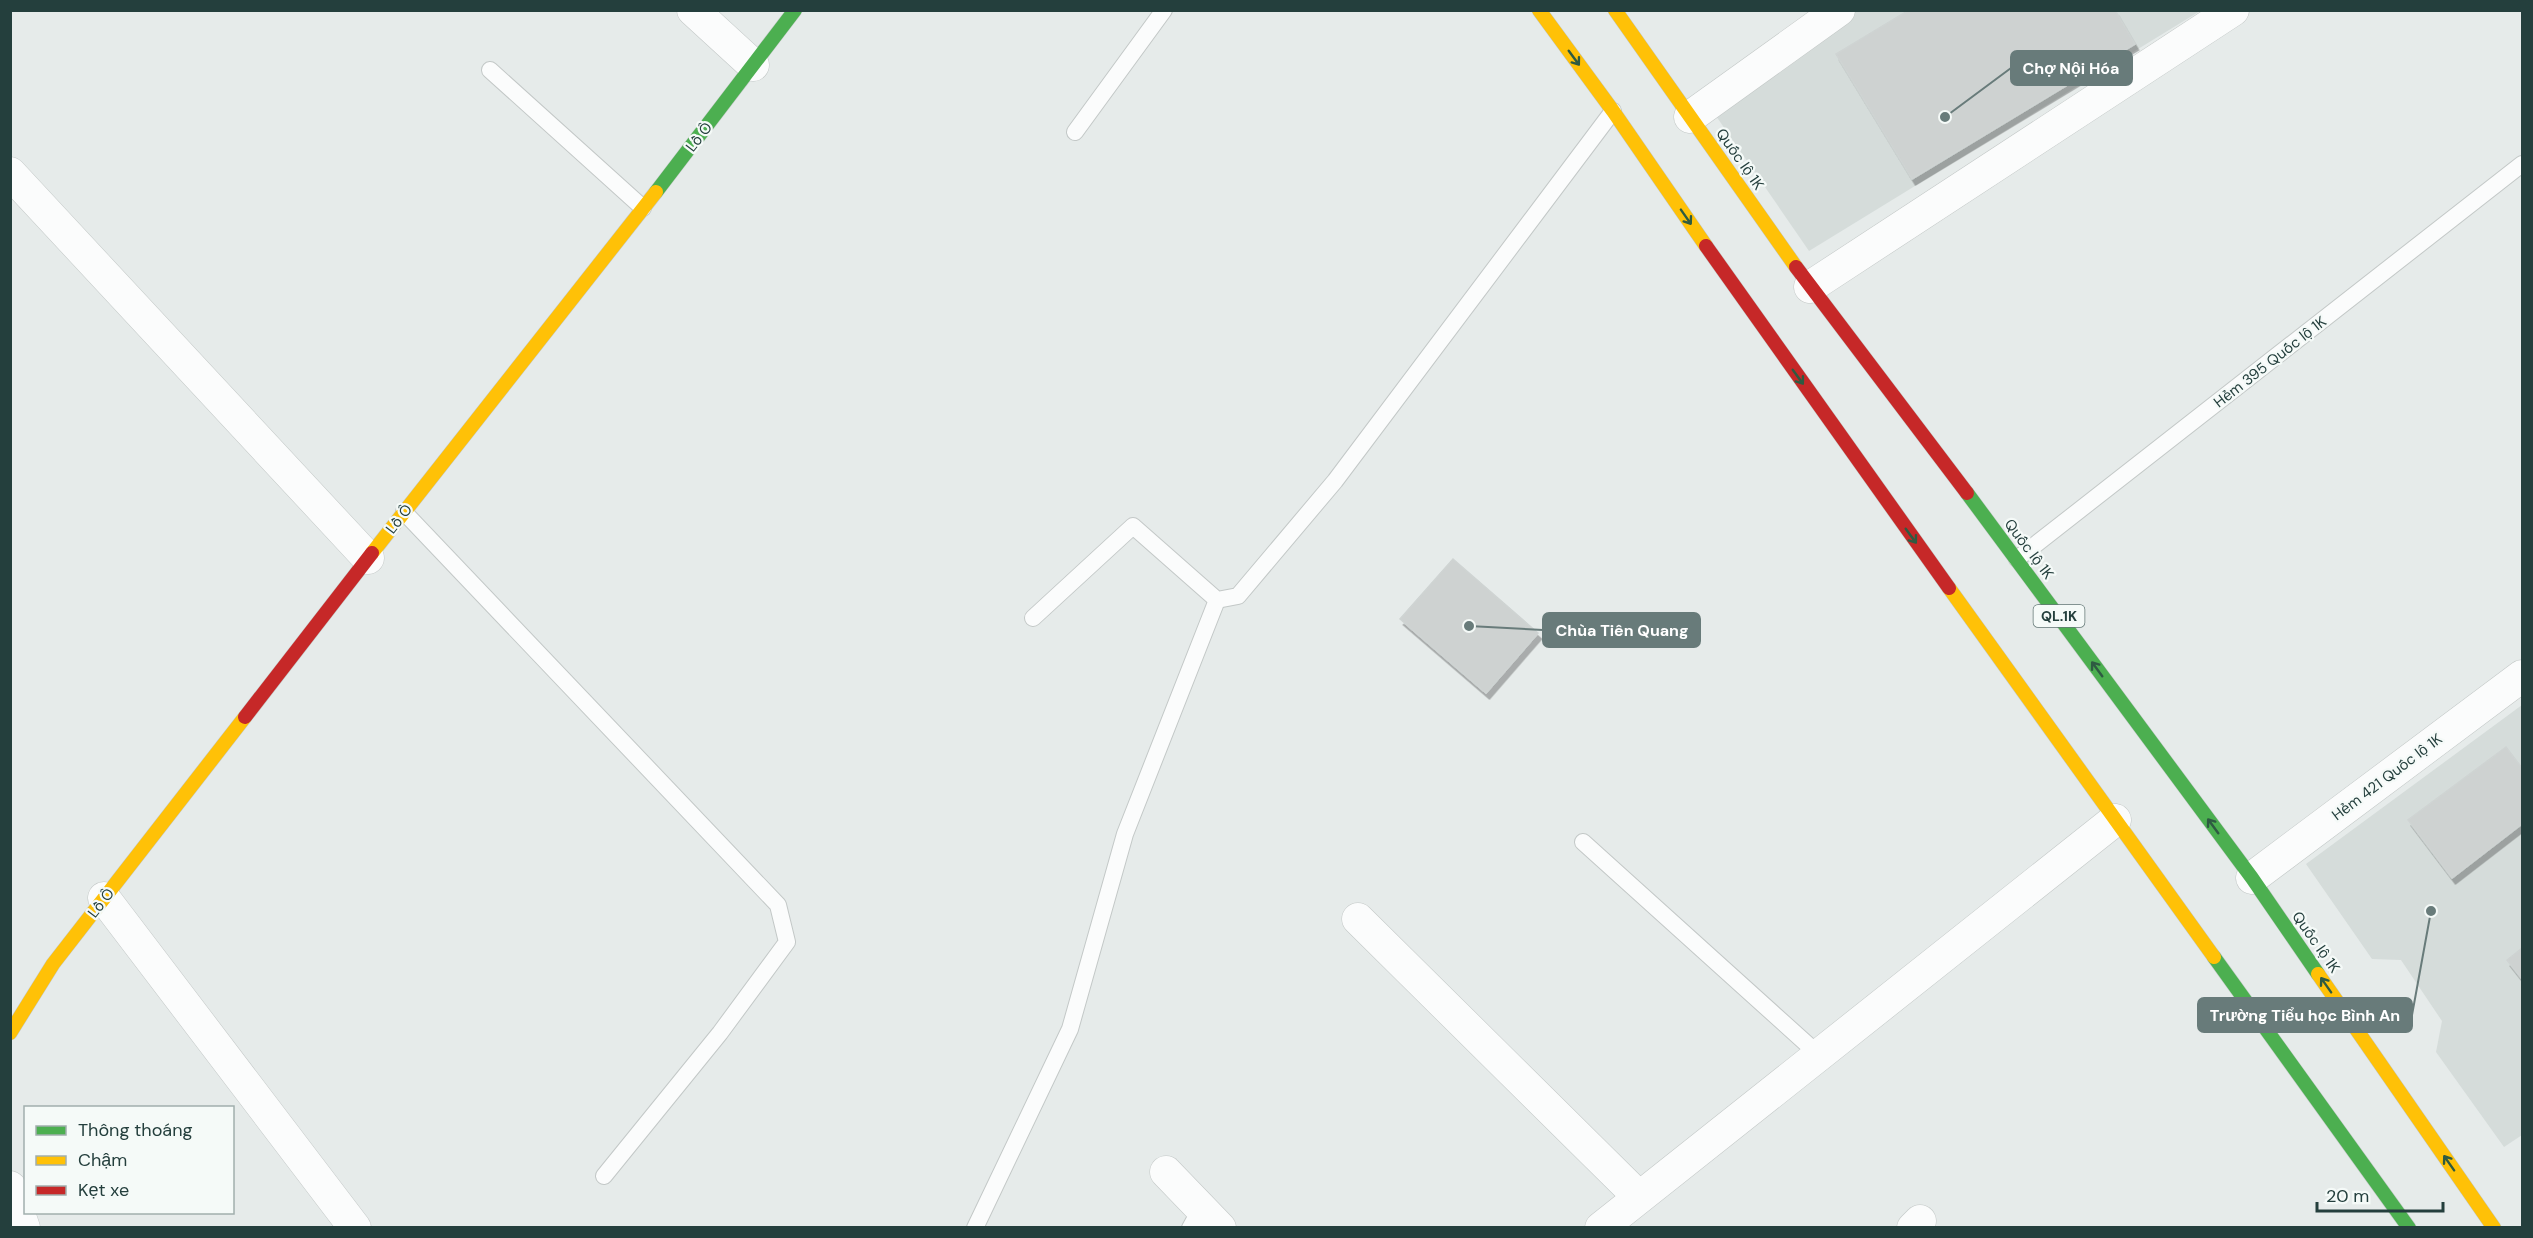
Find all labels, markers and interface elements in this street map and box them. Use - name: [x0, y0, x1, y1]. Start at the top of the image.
- one-way arrow: [1568, 49, 1580, 65]
- callout: Chợ Nội Hóa: [2011, 51, 2132, 85]
- text: Chợ Nội Hóa: [2023, 58, 2119, 79]
- street label: Lồ Ô: [681, 118, 717, 156]
- street label: Quốc lộ 1K: [1712, 124, 1769, 194]
- one-way arrow: [1680, 208, 1692, 225]
- street label: Hẻm 395 Quốc lộ 1K: [2210, 312, 2331, 412]
- one-way arrow: [1792, 369, 1804, 385]
- street label: Lồ Ô: [381, 500, 417, 538]
- street label: Quốc lộ 1K: [2000, 515, 2058, 583]
- one-way arrow: [1905, 527, 1917, 543]
- road number: QL.1K: [2034, 605, 2084, 627]
- callout: Chùa Tiên Quang: [1543, 613, 1700, 647]
- text: Chùa Tiên Quang: [1555, 620, 1689, 641]
- one-way arrow: [2091, 661, 2104, 677]
- street label: Hẻm 421 Quốc lộ 1K: [2328, 729, 2446, 825]
- one-way arrow: [2207, 818, 2219, 834]
- street label: Lồ Ô: [83, 884, 119, 922]
- street label: Quốc lộ 1K: [2288, 907, 2345, 977]
- one-way arrow: [2320, 977, 2332, 994]
- callout: Trường Tiểu học Bình An: [2198, 998, 2412, 1032]
- text: Trường Tiểu học Bình An: [2210, 1005, 2400, 1026]
- legend: [24, 1106, 234, 1214]
- text: Thông thoáng: [78, 1118, 193, 1142]
- text: Chậm: [78, 1148, 127, 1172]
- one-way arrow: [2443, 1155, 2455, 1171]
- scale bar: [2317, 1175, 2443, 1213]
- text: Kẹt xe: [78, 1178, 129, 1202]
- text: 20 m: [2326, 1184, 2369, 1208]

